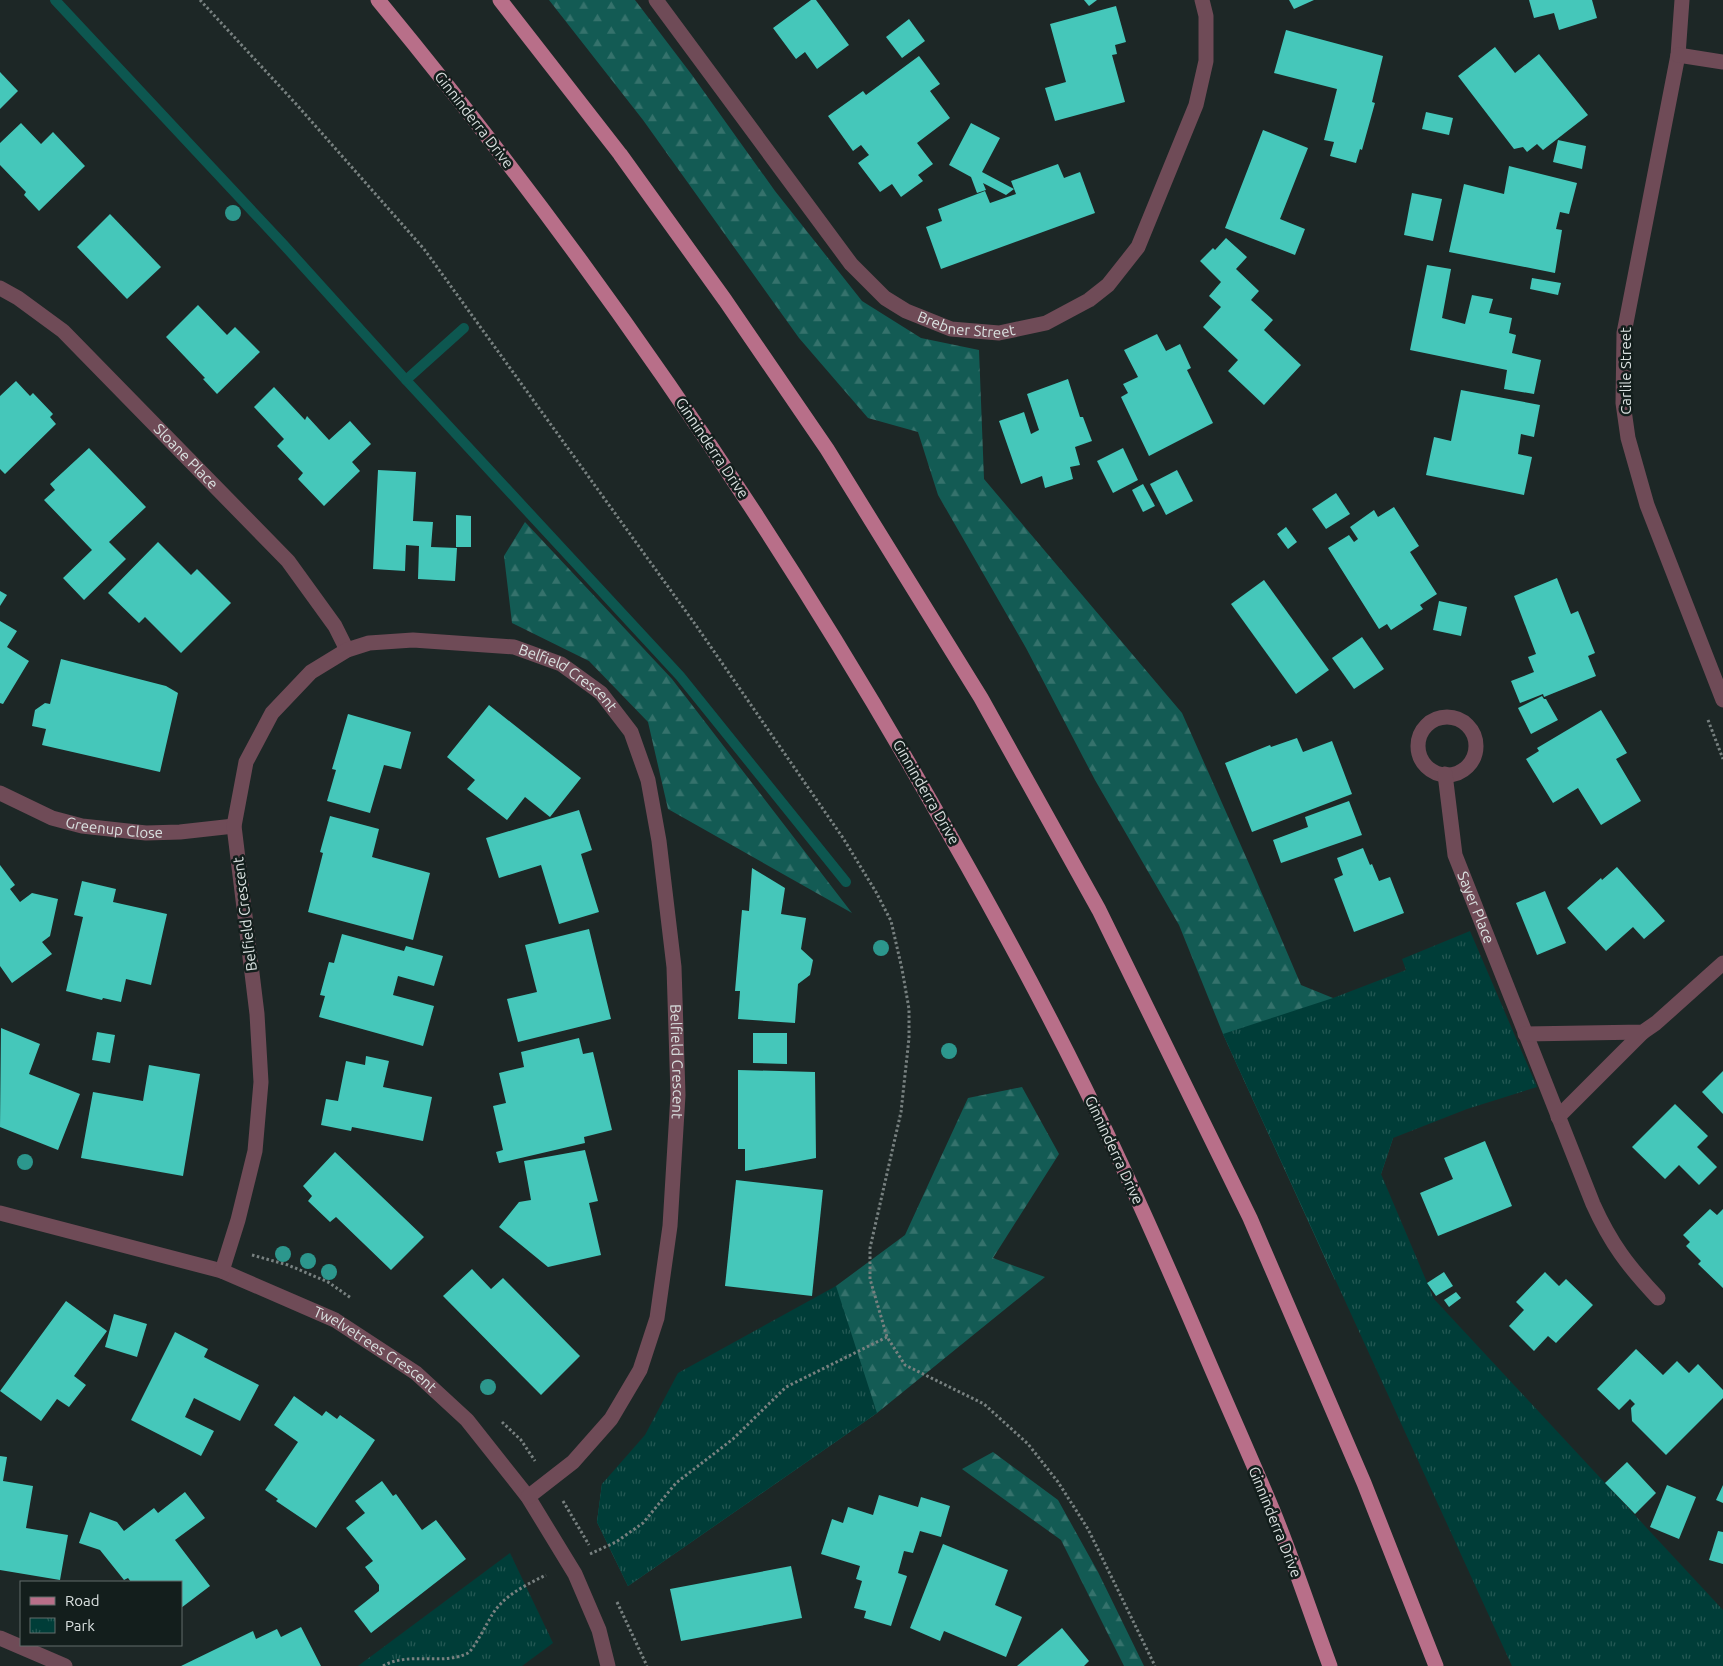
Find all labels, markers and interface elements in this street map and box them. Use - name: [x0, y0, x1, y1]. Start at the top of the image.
- street label: Ginninderra Drive: [431, 68, 517, 171]
- street label: Brebner Street: [915, 307, 1017, 341]
- street label: Carlile Street: [1617, 327, 1634, 415]
- street label: Ginninderra Drive: [672, 394, 752, 501]
- street label: Sloane Place: [151, 420, 222, 492]
- street label: Belfield Crescent: [516, 640, 621, 715]
- street label: Ginninderra Drive: [890, 736, 963, 847]
- street label: Greenup Close: [64, 813, 163, 841]
- street label: Belfield Crescent: [229, 856, 260, 972]
- street label: Sayer Place: [1454, 869, 1498, 946]
- street label: Belfield Crescent: [667, 1004, 687, 1120]
- street label: Ginninderra Drive: [1082, 1093, 1147, 1207]
- street label: Twelvetrees Crescent: [311, 1303, 440, 1396]
- street label: Ginninderra Drive: [1245, 1464, 1305, 1580]
- legend: [20, 1581, 182, 1646]
- text: Road: [65, 1592, 100, 1609]
- text: Park: [65, 1617, 95, 1634]

